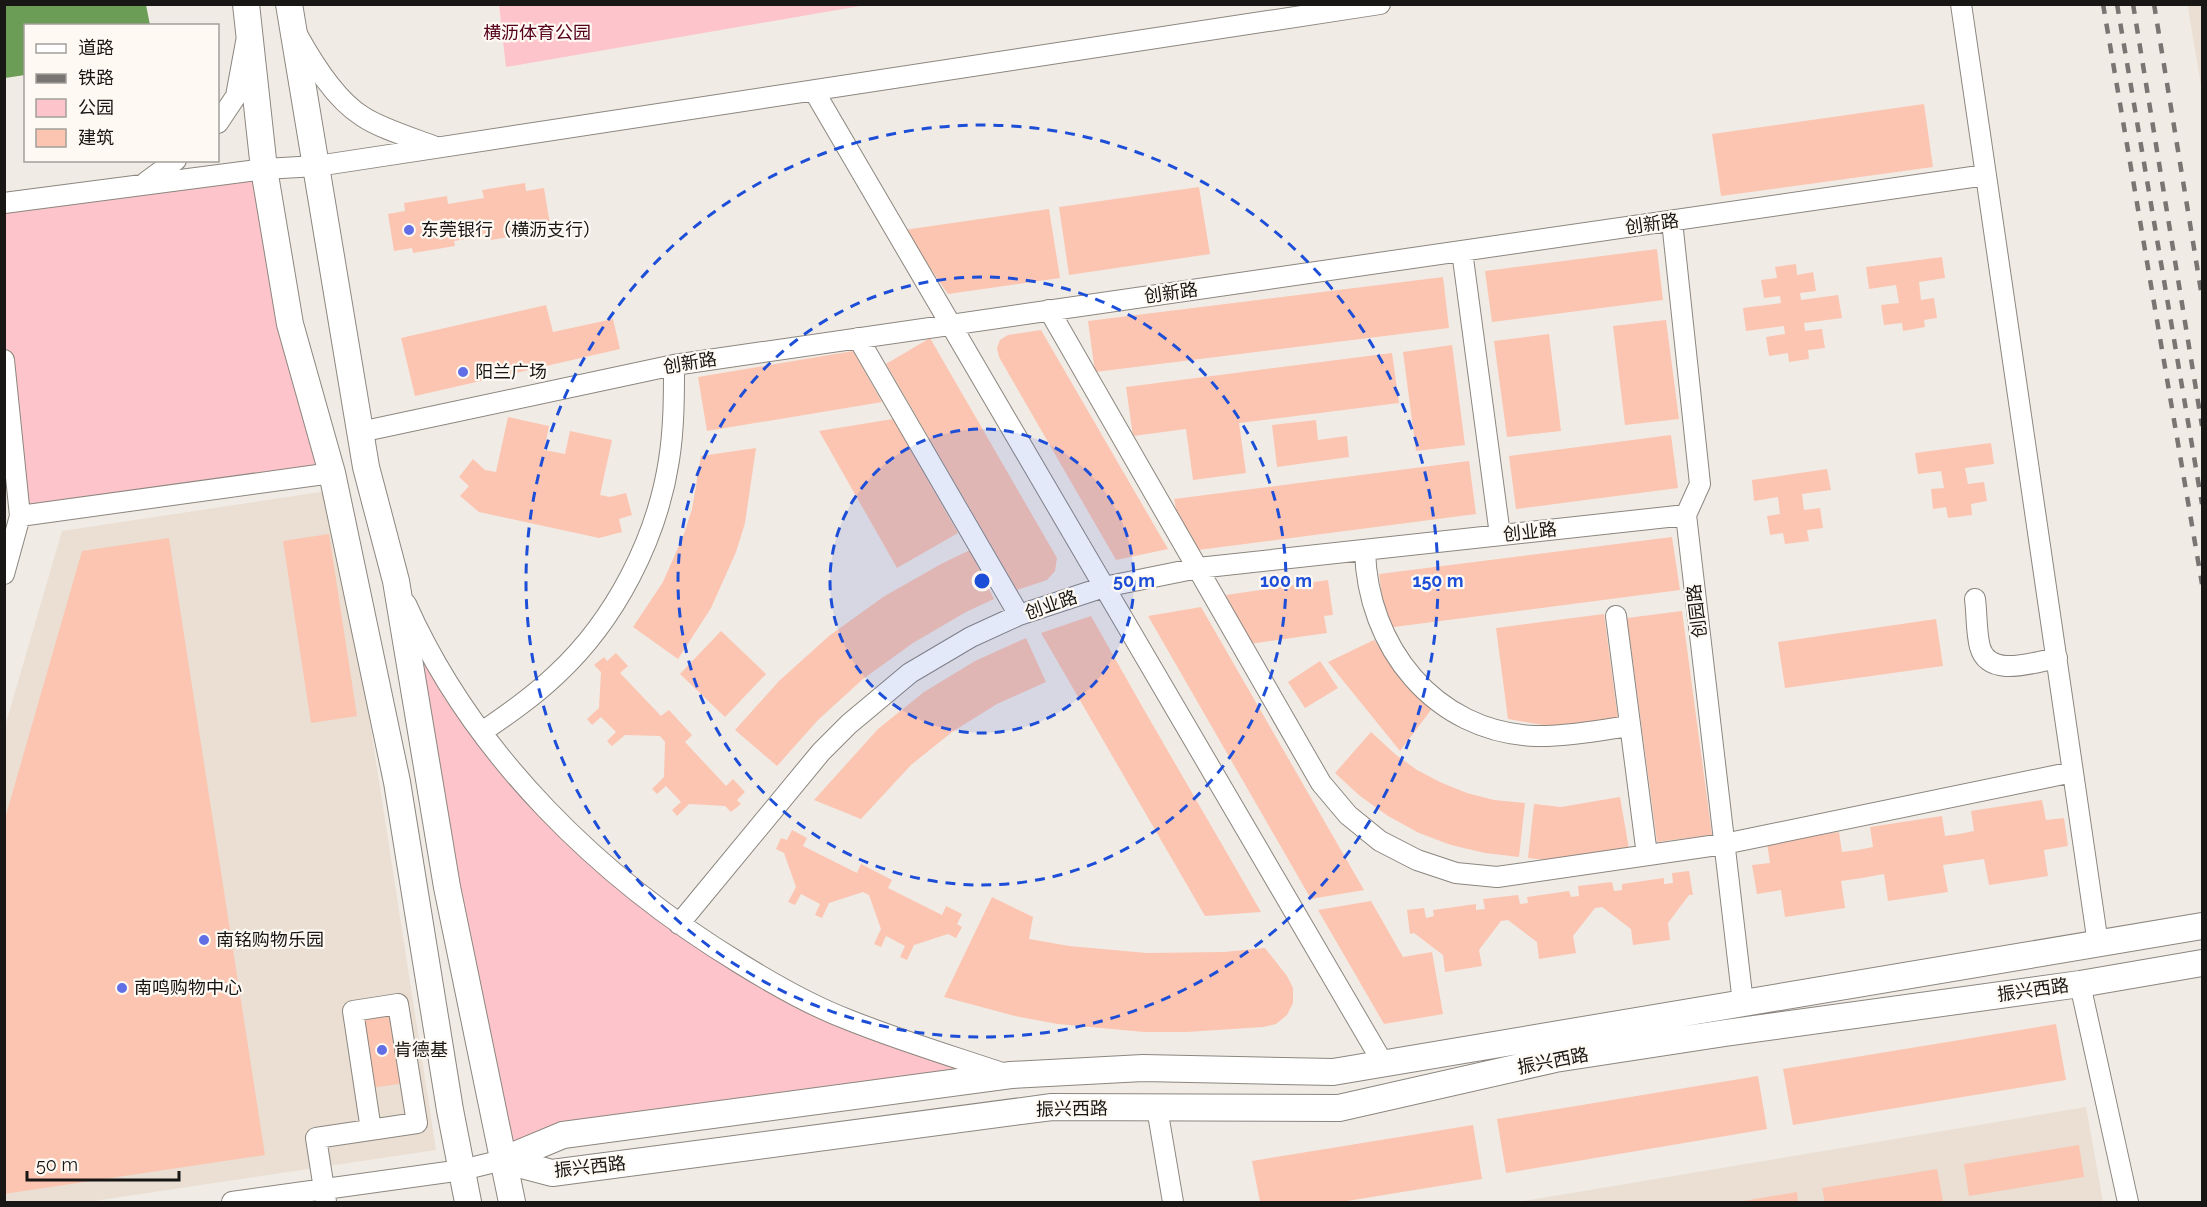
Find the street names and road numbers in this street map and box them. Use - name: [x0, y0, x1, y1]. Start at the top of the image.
- street label: 创新路: [1624, 209, 1680, 238]
- street label: 创新路: [1143, 278, 1199, 307]
- street label: 创新路: [662, 348, 718, 377]
- street label: 创业路: [1502, 518, 1558, 545]
- street label: 创园路: [1683, 583, 1710, 639]
- street label: 创业路: [1022, 586, 1080, 623]
- street label: 振兴西路: [1996, 974, 2070, 1005]
- street label: 振兴西路: [1516, 1043, 1590, 1078]
- street label: 振兴西路: [1036, 1097, 1108, 1120]
- street label: 振兴西路: [553, 1152, 627, 1181]

